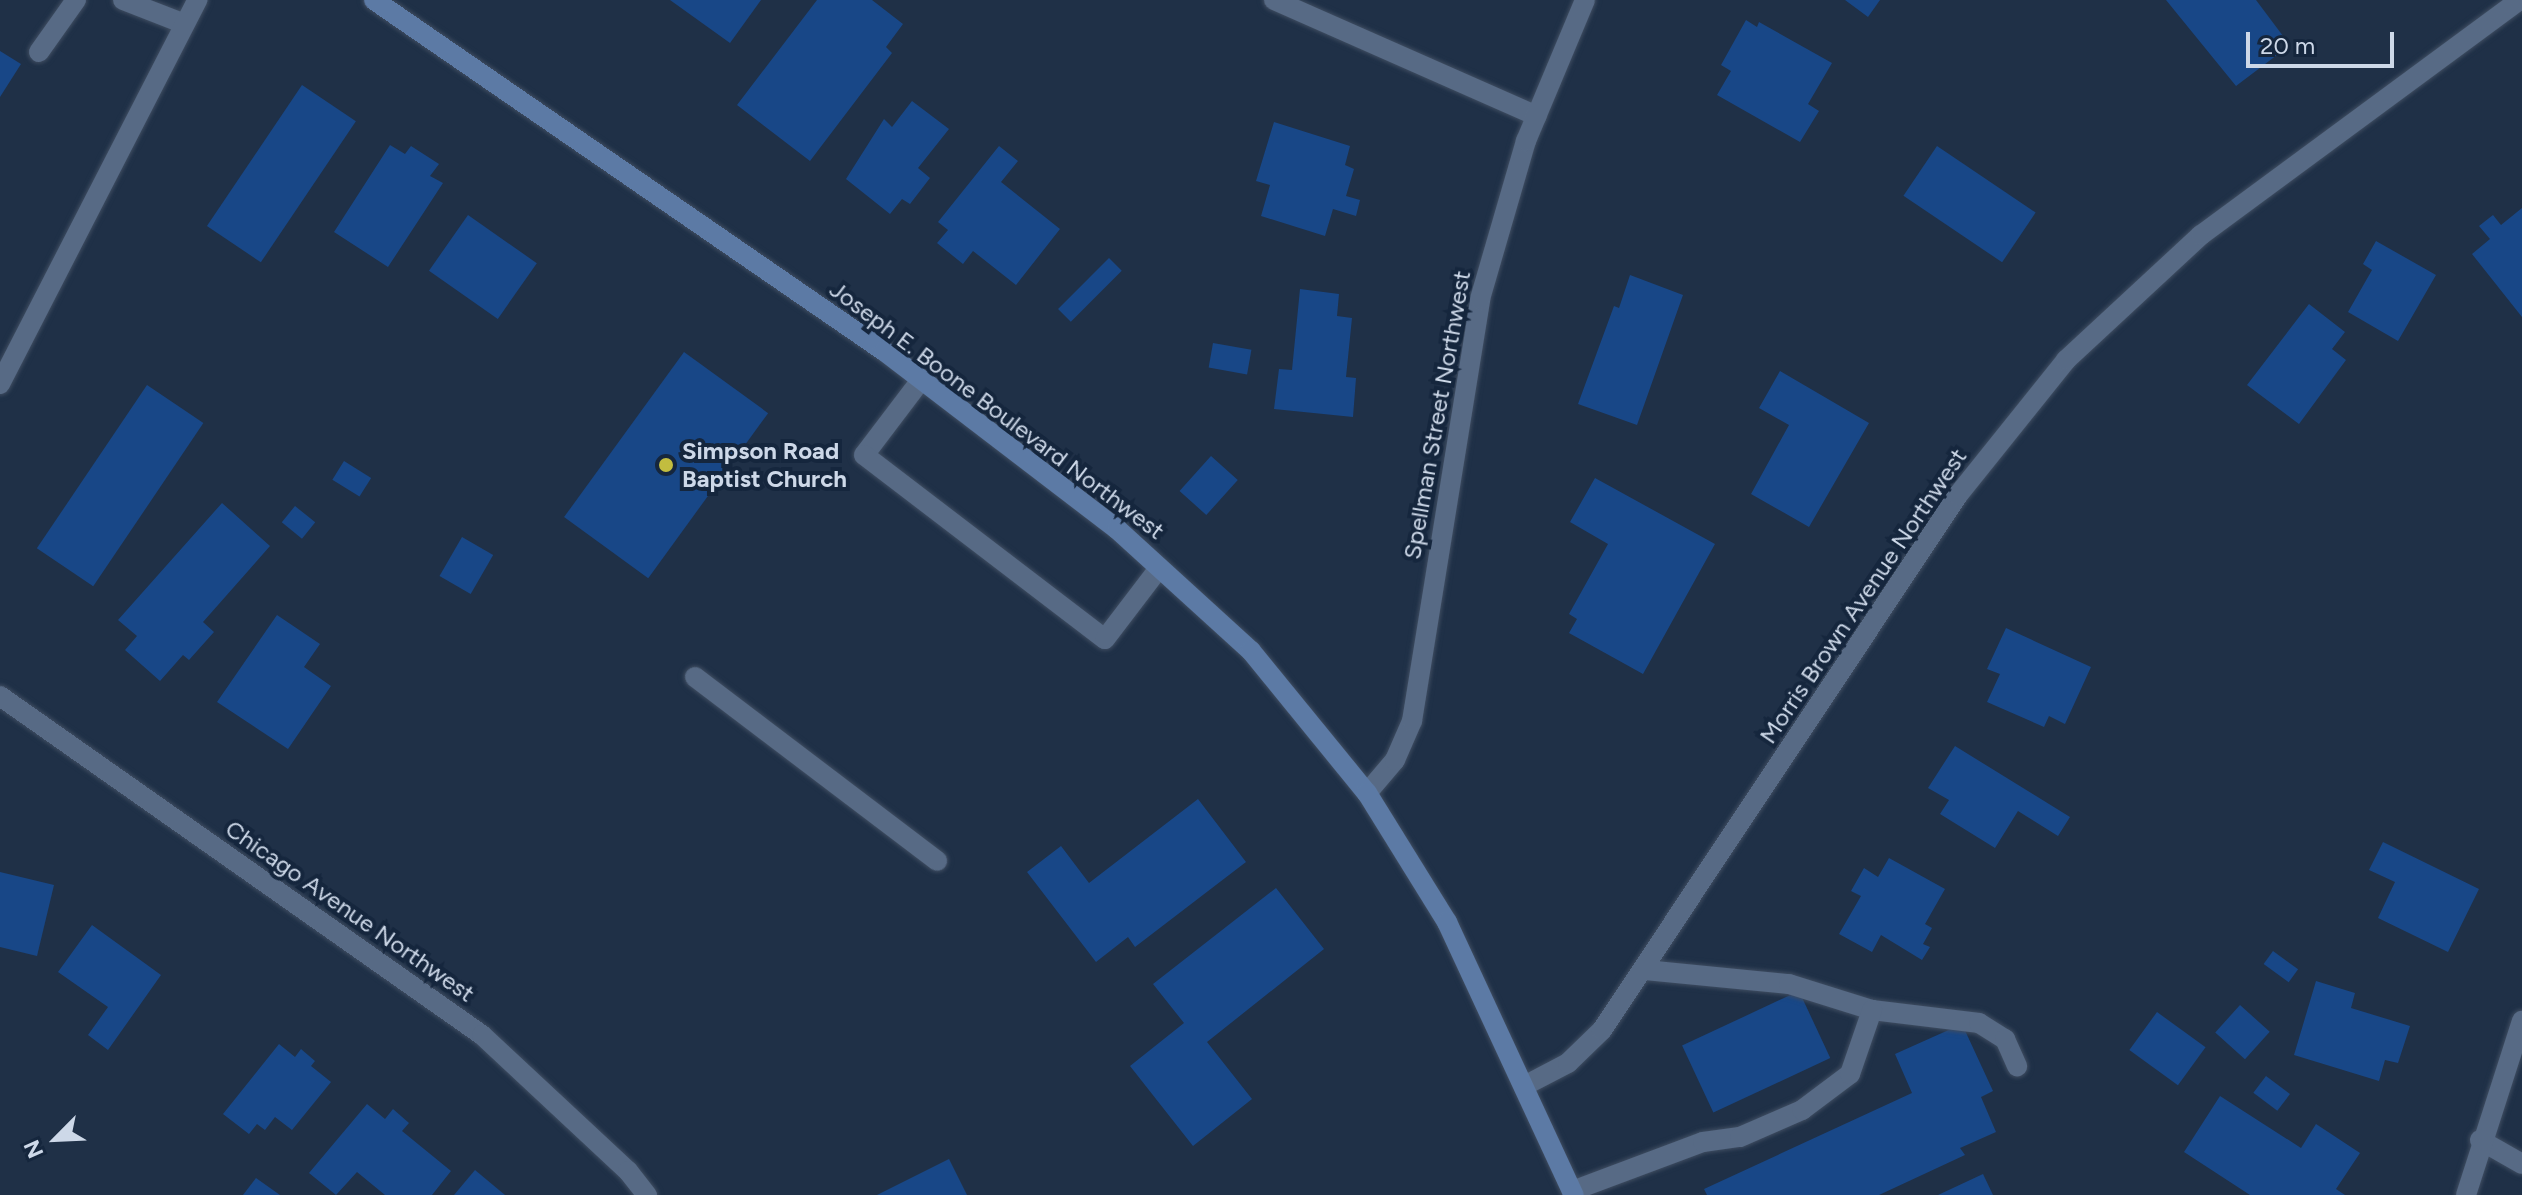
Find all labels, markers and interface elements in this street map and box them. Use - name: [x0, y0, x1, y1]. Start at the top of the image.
- scale bar: [2250, 16, 2398, 66]
- text: 20 m: [2260, 31, 2315, 60]
- street label: Spellman Street Northwest: [1397, 268, 1477, 562]
- street label: Joseph E. Boone Boulevard Northwest: [824, 275, 1170, 545]
- place label: Simpson Road Baptist Church: [682, 437, 847, 493]
- street label: Morris Brown Avenue Northwest: [1753, 443, 1973, 749]
- marker: Simpson Road Baptist Church: [657, 456, 675, 474]
- street label: Chicago Avenue Northwest: [220, 814, 480, 1008]
- north arrow: [16, 1099, 96, 1179]
- text: N: [18, 1136, 49, 1162]

